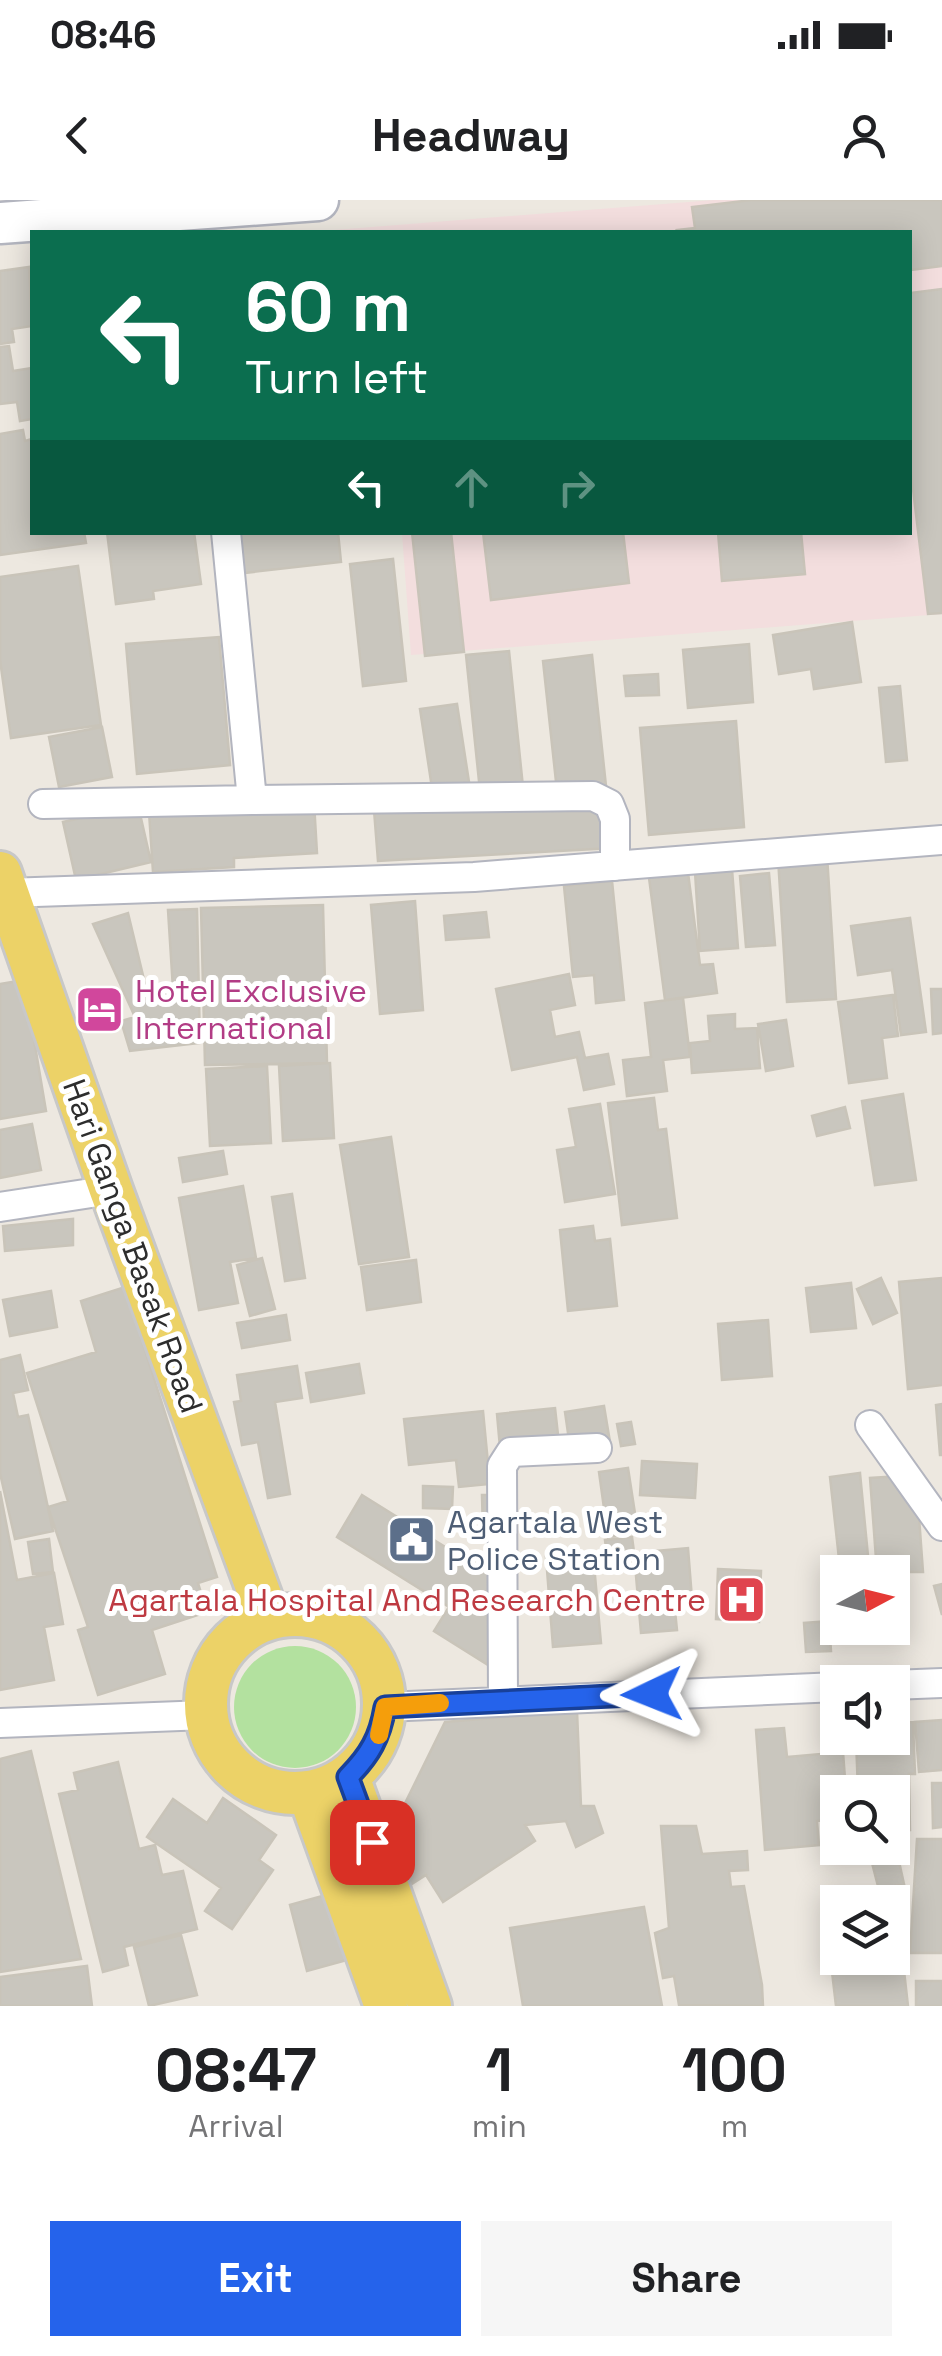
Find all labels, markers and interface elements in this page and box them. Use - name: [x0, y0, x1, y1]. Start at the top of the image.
- text: 08:46: [50, 11, 156, 59]
- text: Headway: [372, 107, 570, 164]
- icon: back: [50, 108, 105, 163]
- icon: person: [837, 108, 892, 163]
- text: 60 m: [245, 262, 411, 351]
- icon: left: [80, 270, 210, 400]
- text: Turn left: [245, 349, 428, 406]
- icon: left: [339, 460, 394, 515]
- icon: ahead: [444, 460, 499, 515]
- icon: right: [549, 460, 604, 515]
- place label: Hotel Exclusive International: [135, 971, 367, 1048]
- hotel icon: Hotel Exclusive International: [74, 983, 126, 1035]
- street label: Hari Ganga Basak Road: [54, 1074, 212, 1418]
- place label: Agartala West Police Station: [447, 1502, 663, 1579]
- public building icon: Agartala West Police Station: [386, 1514, 438, 1566]
- north arrow: [820, 1555, 910, 1645]
- map controls: [820, 1555, 910, 1975]
- hospital icon: Agartala Hospital And Research Centre: [715, 1574, 767, 1626]
- place label: Agartala Hospital And Research Centre: [108, 1580, 706, 1620]
- position arrow: [600, 1642, 704, 1746]
- button: sound: [820, 1665, 910, 1755]
- button: search: [820, 1775, 910, 1865]
- pin: [330, 1800, 415, 1885]
- icon: arrive: [345, 1815, 400, 1870]
- button: layers: [820, 1885, 910, 1975]
- text: 08:47: [155, 2032, 317, 2109]
- text: 1: [486, 2032, 513, 2109]
- text: 100: [682, 2032, 787, 2109]
- text: Arrival: [188, 2106, 283, 2146]
- text: min: [472, 2106, 527, 2146]
- text: m: [721, 2106, 748, 2146]
- button: Exit: [50, 2221, 461, 2336]
- button: Share: [481, 2221, 892, 2336]

